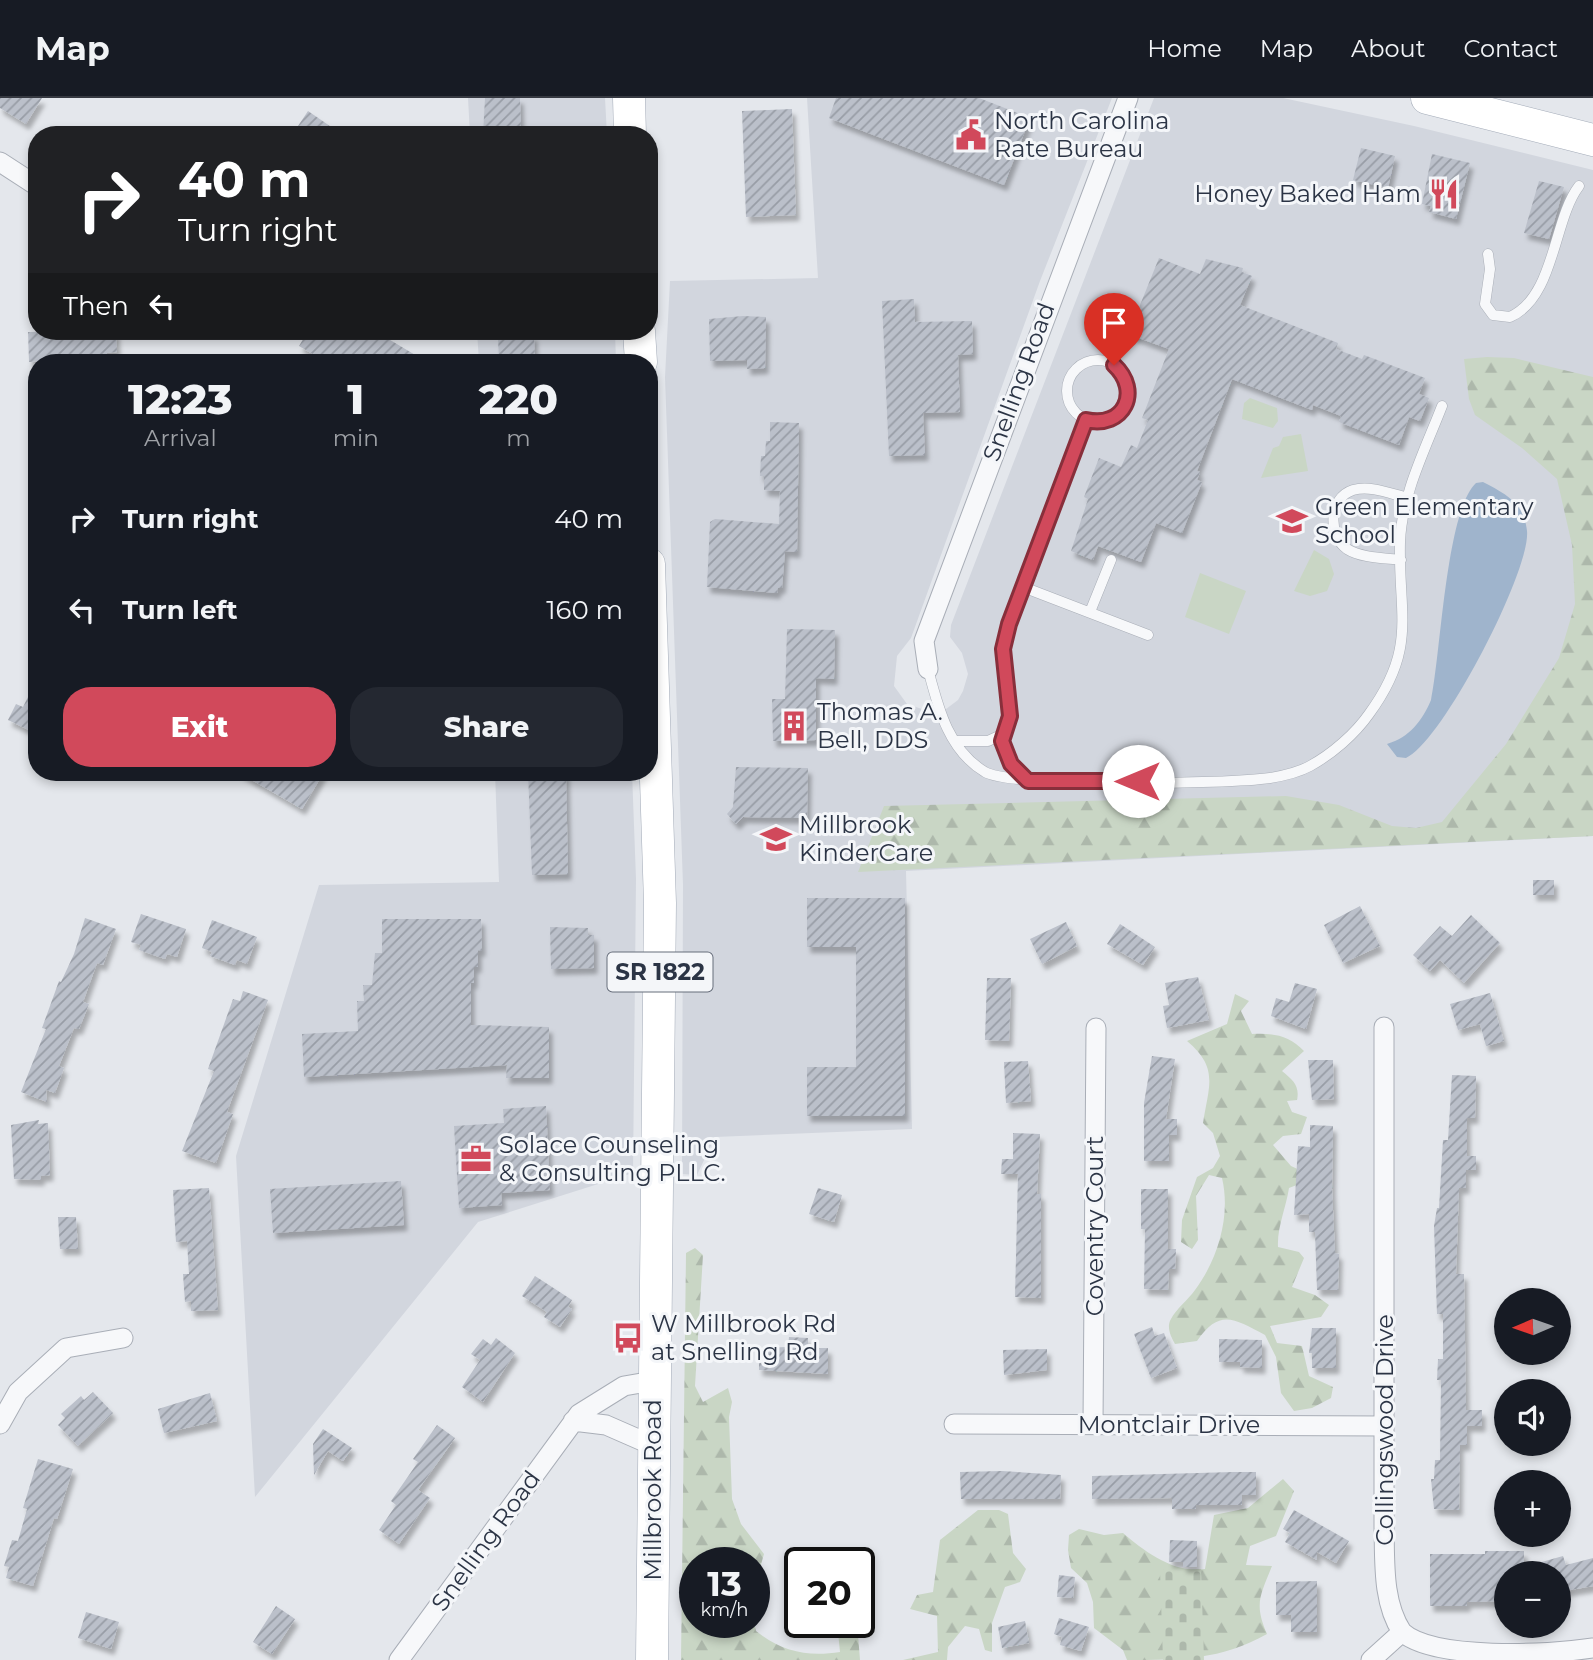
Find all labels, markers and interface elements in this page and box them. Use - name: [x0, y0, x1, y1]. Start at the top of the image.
- text: Map: [35, 28, 110, 68]
- text: Home: [1147, 34, 1222, 63]
- text: Map: [1260, 34, 1313, 63]
- text: About: [1351, 34, 1425, 63]
- text: Contact: [1463, 34, 1558, 63]
- place label: North Carolina Rate Bureau: [994, 106, 1169, 163]
- public building icon: North Carolina Rate Bureau: [954, 118, 988, 152]
- text: 40 m: [178, 150, 310, 209]
- icon: right: [63, 154, 154, 245]
- restaurant icon: Honey Baked Ham: [1427, 177, 1461, 211]
- place label: Honey Baked Ham: [1194, 179, 1421, 208]
- text: Turn right: [178, 210, 338, 249]
- icon: left: [143, 287, 181, 325]
- text: Then: [63, 290, 129, 322]
- pin: [1084, 293, 1144, 365]
- street label: Snelling Road: [976, 299, 1061, 465]
- icon: arrive: [1095, 304, 1133, 342]
- text: 12:23: [128, 373, 233, 425]
- text: 1: [347, 373, 364, 425]
- text: 220: [479, 373, 558, 425]
- text: Arrival: [144, 424, 217, 452]
- text: min: [333, 424, 379, 452]
- text: m: [506, 424, 531, 452]
- place label: Green Elementary School: [1315, 492, 1533, 549]
- icon: right: [63, 500, 101, 538]
- text: Turn right: [122, 503, 258, 535]
- text: 40 m: [554, 503, 623, 535]
- school or university icon: Green Elementary School: [1275, 504, 1309, 538]
- icon: left: [63, 591, 101, 629]
- text: Turn left: [122, 594, 238, 626]
- text: 160 m: [546, 594, 623, 626]
- button: Exit: [63, 687, 336, 767]
- button: Share: [350, 687, 623, 767]
- place label: Thomas A. Bell, DDS: [817, 697, 943, 754]
- building icon: Thomas A. Bell, DDS: [777, 709, 811, 743]
- position arrow: [1101, 744, 1175, 818]
- place label: Millbrook KinderCare: [799, 810, 933, 867]
- school or university icon: Millbrook KinderCare: [759, 822, 793, 856]
- road number: SR 1822: [608, 952, 712, 992]
- place label: Solace Counseling & Consulting PLLC.: [499, 1130, 726, 1187]
- street label: Coventry Court: [1080, 1136, 1109, 1316]
- office icon: Solace Counseling & Consulting PLLC.: [459, 1142, 493, 1176]
- north arrow: [1494, 1288, 1572, 1365]
- map controls: [1494, 1288, 1571, 1638]
- place label: W Millbrook Rd at Snelling Rd: [651, 1309, 836, 1366]
- street label: Collingswood Drive: [1370, 1314, 1399, 1546]
- bus stop icon: W Millbrook Rd at Snelling Rd: [611, 1321, 645, 1355]
- button: sound: [1494, 1379, 1571, 1456]
- street label: Millbrook Road: [638, 1399, 667, 1581]
- street label: Montclair Drive: [1078, 1410, 1260, 1439]
- street label: Snelling Road: [425, 1465, 546, 1617]
- button: +: [1494, 1470, 1571, 1547]
- speed limit sign: 20: [784, 1547, 875, 1638]
- button: −: [1494, 1561, 1571, 1638]
- text: 13: [707, 1562, 742, 1605]
- text: km/h: [700, 1599, 749, 1621]

